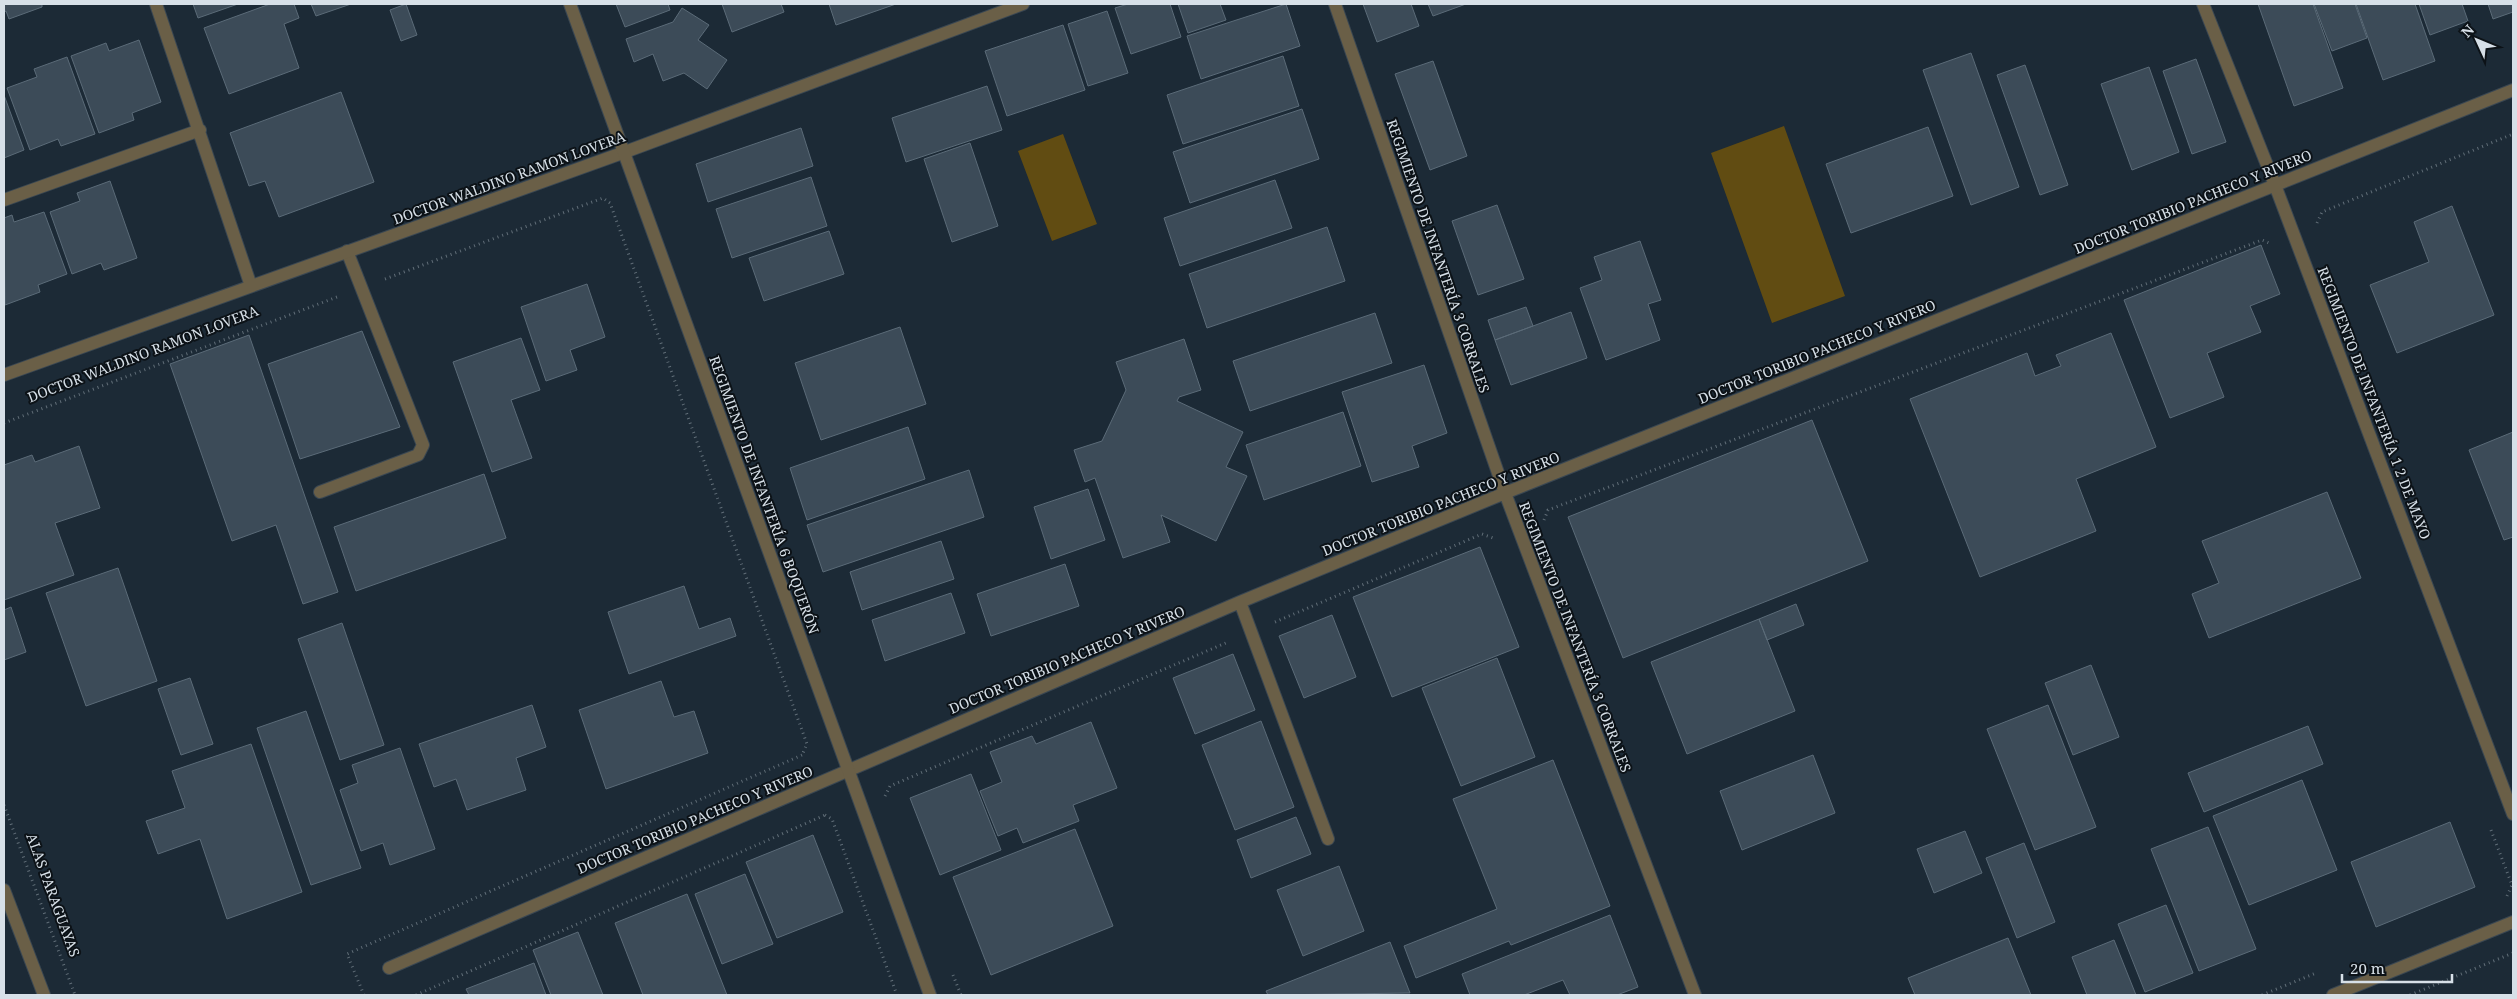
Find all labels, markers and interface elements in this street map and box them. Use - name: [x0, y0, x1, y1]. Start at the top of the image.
- north arrow: [2452, 15, 2502, 65]
- text: N: [2457, 20, 2478, 41]
- street label: REGIMIENTO DE INFANTERÍA 3 CORRALES: [1383, 117, 1494, 395]
- street label: DOCTOR WALDINO RAMON LOVERA: [390, 127, 628, 229]
- street label: DOCTOR TORIBIO PACHECO Y RIVERO: [2071, 145, 2314, 258]
- street label: REGIMIENTO DE INFANTERÍA 1 2 DE MAYO: [2314, 264, 2435, 542]
- street label: DOCTOR TORIBIO PACHECO Y RIVERO: [1695, 295, 1938, 408]
- street label: DOCTOR WALDINO RAMON LOVERA: [25, 301, 261, 406]
- street label: REGIMIENTO DE INFANTERÍA 6 BOQUERÓN: [705, 353, 824, 637]
- street label: DOCTOR TORIBIO PACHECO Y RIVERO: [1319, 447, 1562, 560]
- street label: REGIMIENTO DE INFANTERÍA 3 CORRALES: [1515, 499, 1636, 775]
- street label: DOCTOR TORIBIO PACHECO Y RIVERO: [946, 601, 1188, 718]
- street label: DOCTOR TORIBIO PACHECO Y RIVERO: [574, 761, 816, 878]
- street label: ALAS PARAGUAYAS: [22, 830, 85, 959]
- scale bar: [2342, 952, 2452, 984]
- text: 20 m: [2350, 958, 2385, 978]

